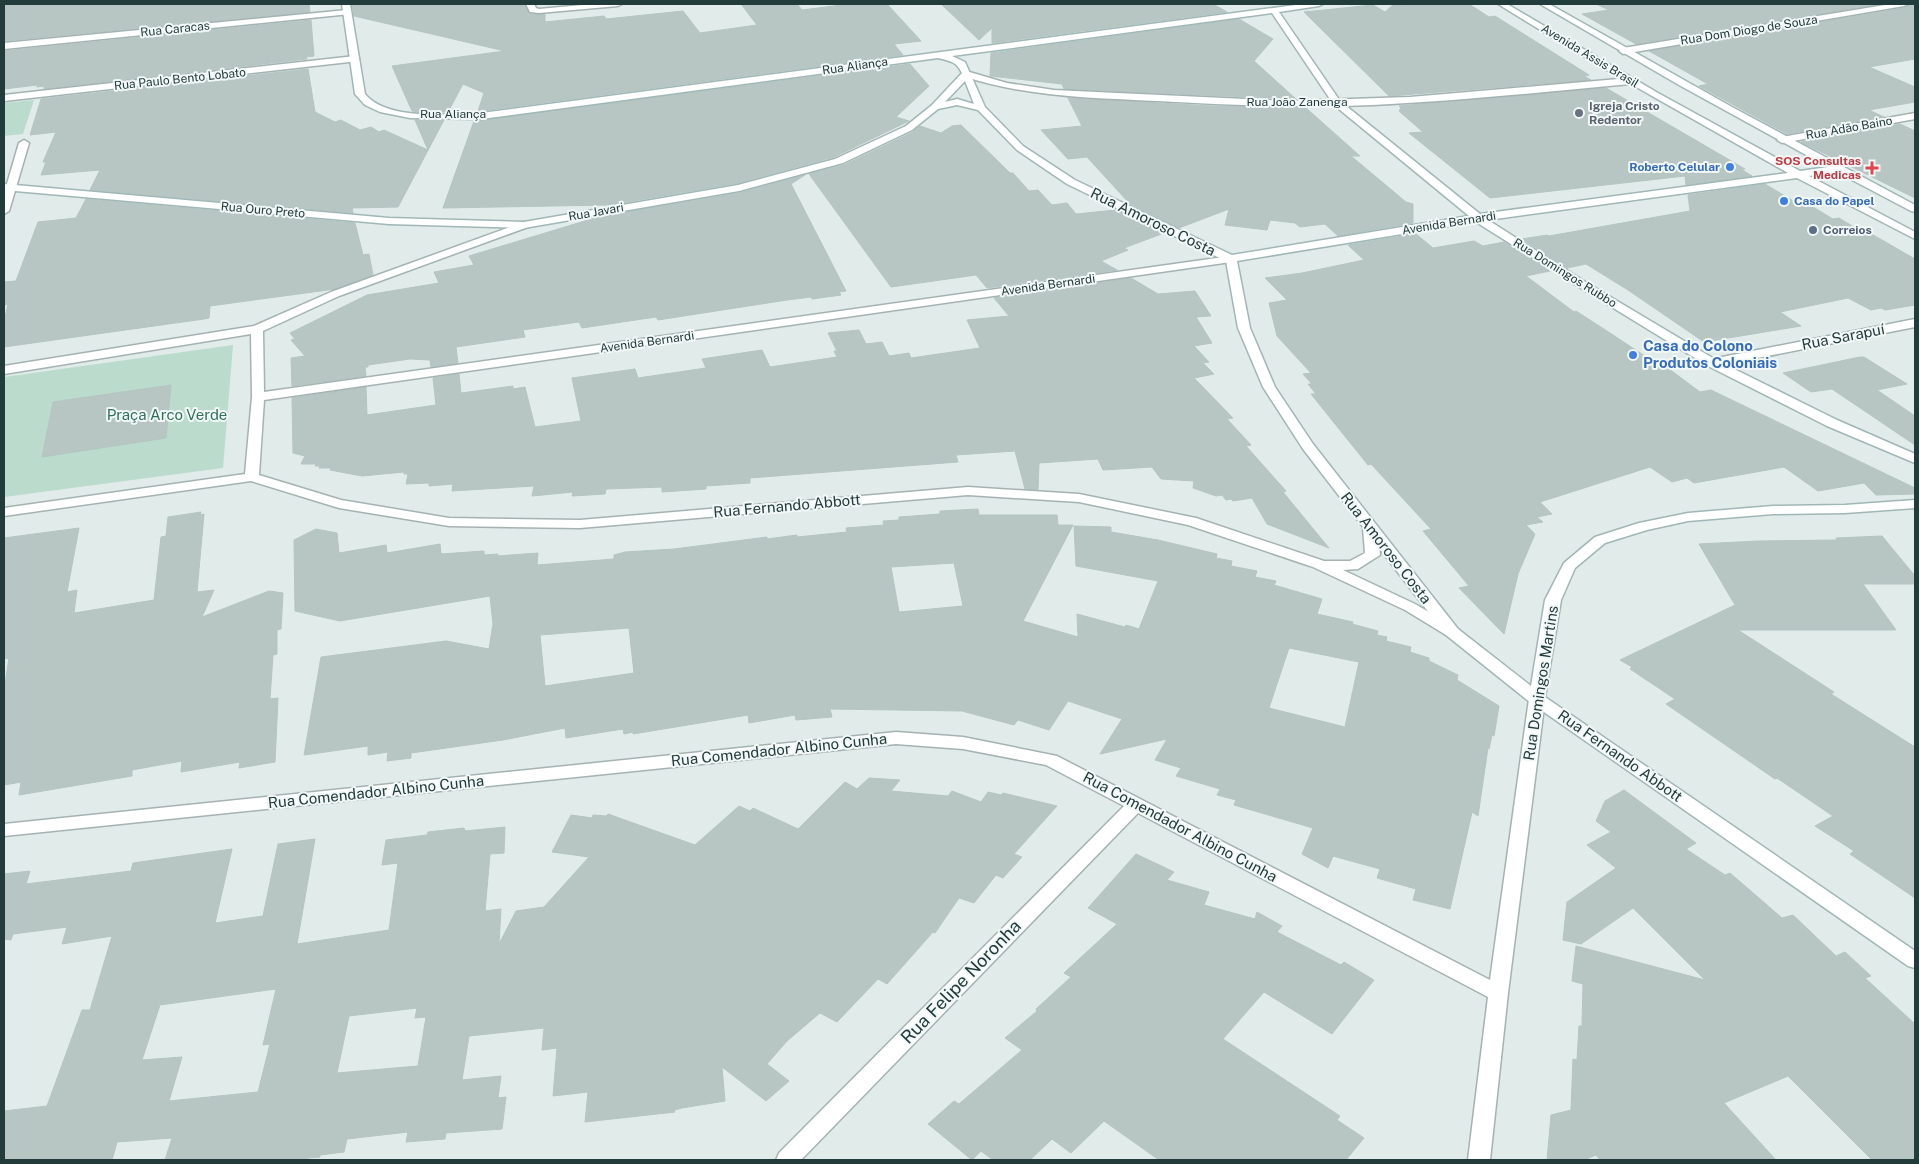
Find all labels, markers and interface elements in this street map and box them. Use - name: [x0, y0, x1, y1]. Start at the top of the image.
- street label: Rua Dom Diogo de Souza: [1679, 12, 1819, 48]
- street label: Rua Caracas: [140, 18, 210, 40]
- street label: Avenida Assis Brasil: [1539, 21, 1642, 91]
- street label: Rua Aliança: [821, 54, 889, 78]
- street label: Rua Paulo Bento Lobato: [113, 65, 247, 93]
- street label: Rua João Zanenga: [1246, 95, 1348, 109]
- place label: Igreja Cristo Redentor: [1589, 99, 1660, 127]
- street label: Rua Aliança: [420, 107, 486, 121]
- marker: Igreja Cristo Redentor: [1573, 107, 1585, 119]
- street label: Rua Adão Baino: [1805, 113, 1894, 143]
- place label: SOS Consultas Medicas: [1775, 154, 1861, 182]
- place label: Roberto Celular: [1629, 160, 1720, 174]
- marker: Roberto Celular: [1724, 161, 1736, 173]
- marker: SOS Consultas Medicas: [1865, 161, 1879, 175]
- street label: Rua Amoroso Costa: [1088, 184, 1218, 259]
- place label: Casa do Papel: [1794, 194, 1875, 208]
- marker: Casa do Papel: [1778, 195, 1790, 207]
- street label: Rua Ouro Preto: [220, 199, 306, 221]
- street label: Rua Javari: [567, 200, 625, 224]
- street label: Avenida Bernardi: [1401, 209, 1497, 237]
- place label: Correios: [1823, 223, 1872, 237]
- marker: Correios: [1807, 224, 1819, 236]
- street label: Rua Domingos Rubbo: [1511, 235, 1619, 311]
- street label: Avenida Bernardi: [1000, 271, 1096, 299]
- street label: Rua Sarapuí: [1800, 320, 1886, 353]
- street label: Avenida Bernardi: [599, 328, 695, 356]
- place label: Casa do Colono Produtos Coloniais: [1643, 337, 1777, 371]
- marker: Casa do Colono Produtos Coloniais: [1627, 349, 1639, 361]
- park label: Praça Arco Verde: [107, 406, 227, 423]
- street label: Rua Amoroso Costa: [1338, 489, 1435, 607]
- street label: Rua Fernando Abbott: [713, 491, 862, 520]
- street label: Rua Domingos Martins: [1520, 604, 1561, 762]
- street label: Rua Fernando Abbott: [1555, 706, 1686, 805]
- street label: Rua Comendador Albino Cunha: [670, 730, 888, 769]
- street label: Rua Comendador Albino Cunha: [1080, 768, 1280, 885]
- street label: Rua Comendador Albino Cunha: [267, 772, 485, 811]
- street label: Rua Felipe Noronha: [896, 915, 1025, 1048]

